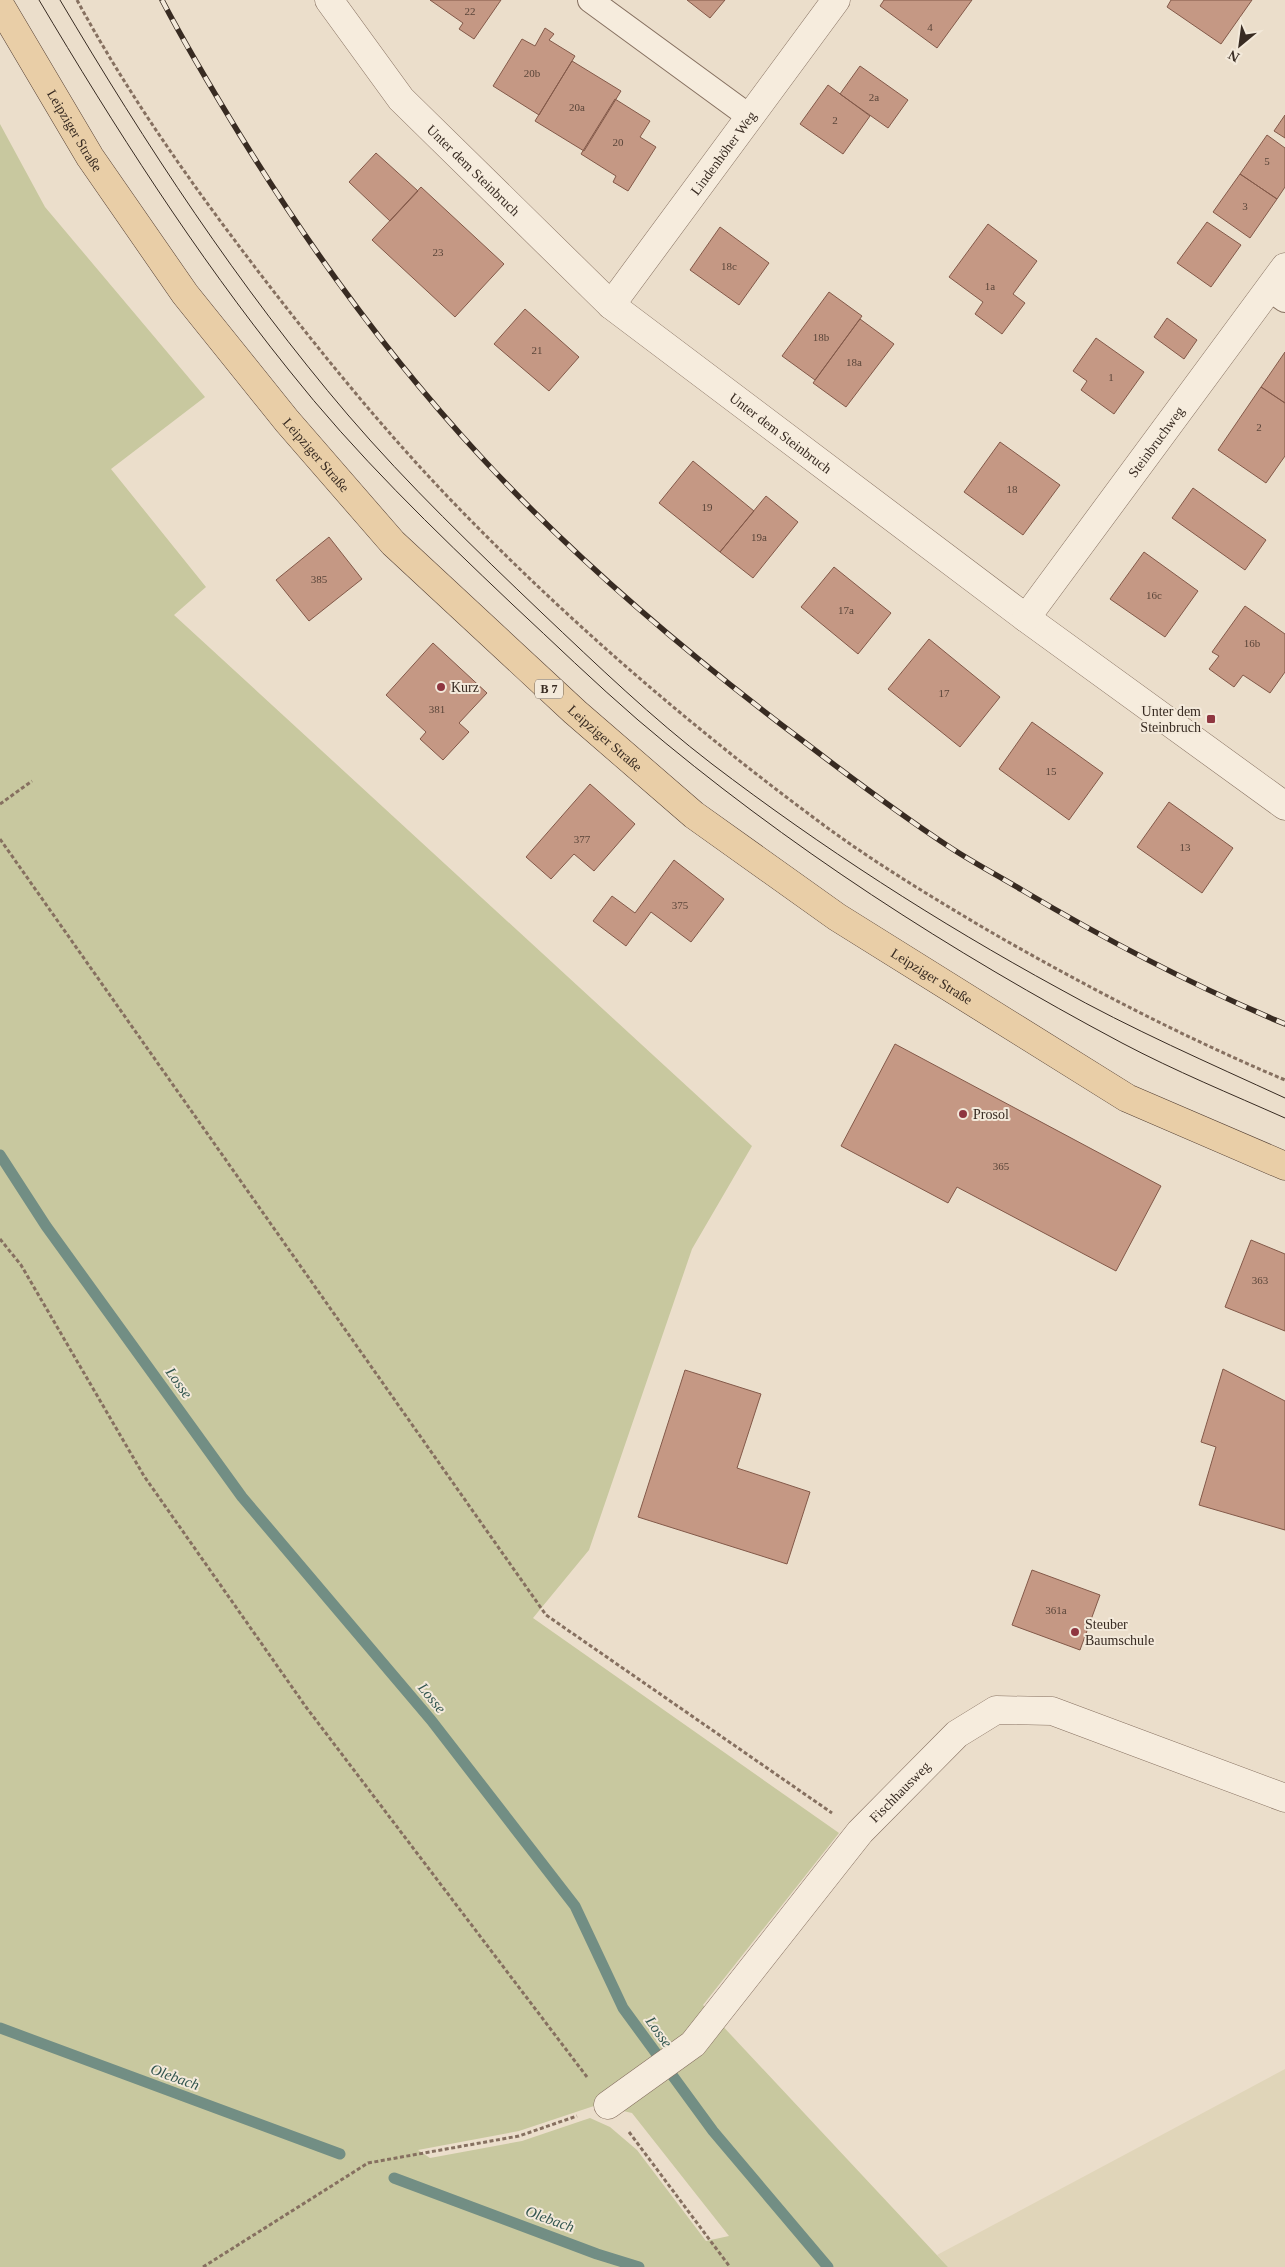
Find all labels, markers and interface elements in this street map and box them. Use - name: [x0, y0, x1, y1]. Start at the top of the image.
- house number: 22: [465, 5, 476, 17]
- north arrow: [1215, 20, 1265, 70]
- house number: 4: [927, 21, 933, 33]
- text: N: [1226, 47, 1242, 65]
- house number: 20b: [524, 67, 541, 79]
- street label: Leipziger Straße: [44, 87, 105, 175]
- house number: 2a: [869, 91, 879, 103]
- house number: 20a: [569, 101, 585, 113]
- street label: Lindenhöher Weg: [688, 108, 759, 198]
- house number: 2: [832, 114, 838, 126]
- street label: Unter dem Steinbruch: [424, 122, 523, 219]
- house number: 20: [613, 136, 624, 148]
- house number: 5: [1264, 155, 1270, 167]
- house number: 3: [1242, 200, 1248, 212]
- house number: 23: [433, 246, 444, 258]
- house number: 18c: [721, 260, 737, 272]
- house number: 1a: [985, 280, 995, 292]
- house number: 18b: [813, 331, 830, 343]
- house number: 21: [532, 344, 543, 356]
- house number: 18a: [846, 356, 862, 368]
- house number: 1: [1108, 371, 1114, 383]
- street label: Unter dem Steinbruch: [726, 390, 834, 477]
- street label: Steinbruchweg: [1125, 404, 1187, 480]
- street label: Leipziger Straße: [280, 415, 352, 495]
- house number: 2: [1256, 421, 1262, 433]
- house number: 18: [1007, 483, 1018, 495]
- house number: 19: [702, 501, 713, 513]
- house number: 19a: [751, 531, 767, 543]
- house number: 385: [311, 573, 328, 585]
- house number: 16c: [1146, 589, 1162, 601]
- house number: 17a: [838, 604, 854, 616]
- house number: 16b: [1244, 637, 1261, 649]
- place label: Kurz: [451, 680, 479, 695]
- road number: B 7: [535, 680, 563, 699]
- marker: Kurz: [435, 681, 447, 693]
- house number: 17: [939, 687, 950, 699]
- street label: Leipziger Straße: [565, 702, 645, 774]
- house number: 381: [429, 703, 445, 715]
- place label: Unter dem Steinbruch: [1140, 704, 1201, 735]
- marker: Unter dem Steinbruch: [1205, 713, 1217, 725]
- house number: 15: [1046, 765, 1057, 777]
- house number: 377: [574, 833, 591, 845]
- house number: 13: [1180, 841, 1191, 853]
- house number: 375: [672, 899, 689, 911]
- street label: Leipziger Straße: [888, 946, 975, 1008]
- place label: Prosol: [973, 1107, 1009, 1122]
- marker: Prosol: [957, 1108, 969, 1120]
- house number: 365: [993, 1160, 1010, 1172]
- house number: 363: [1252, 1274, 1269, 1286]
- water label: Losse: [162, 1364, 196, 1402]
- house number: 361a: [1045, 1604, 1067, 1616]
- place label: Steuber Baumschule: [1085, 1617, 1154, 1648]
- marker: Steuber Baumschule: [1069, 1626, 1081, 1638]
- water label: Losse: [414, 1679, 449, 1716]
- street label: Fischhausweg: [867, 1759, 933, 1826]
- water label: Losse: [642, 2013, 676, 2051]
- water label: Olebach: [148, 2061, 202, 2093]
- water label: Olebach: [523, 2203, 577, 2235]

